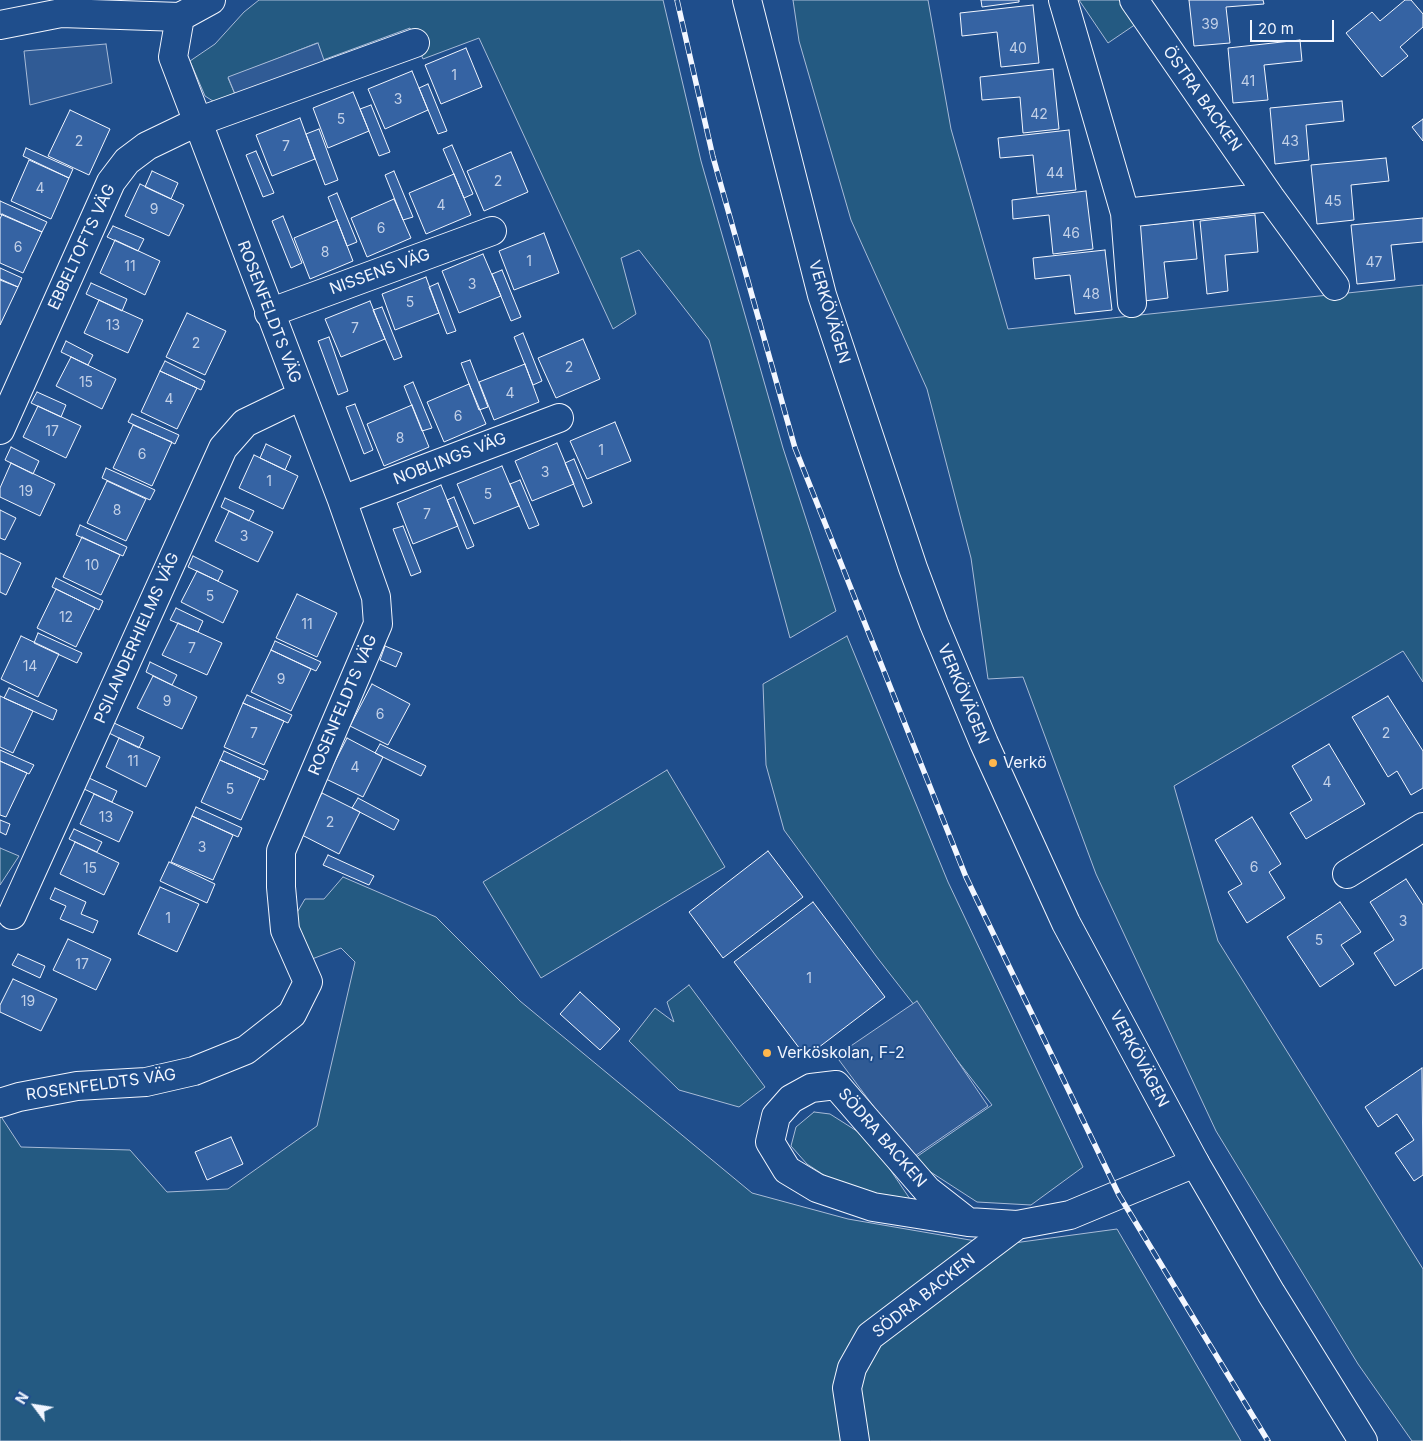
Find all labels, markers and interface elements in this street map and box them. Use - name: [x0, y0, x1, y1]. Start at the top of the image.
- scale bar: [1253, 10, 1337, 42]
- house number: 39: [1201, 17, 1219, 33]
- text: 20 m: [1258, 19, 1294, 38]
- house number: 40: [1009, 41, 1027, 57]
- street label: ÖSTRA BACKEN: [1159, 43, 1245, 155]
- house number: 1: [451, 68, 457, 84]
- house number: 41: [1241, 74, 1255, 90]
- house number: 3: [394, 92, 402, 108]
- house number: 42: [1030, 107, 1048, 123]
- house number: 5: [337, 112, 345, 128]
- house number: 2: [75, 134, 83, 150]
- house number: 43: [1281, 134, 1299, 150]
- house number: 7: [282, 139, 290, 155]
- house number: 44: [1046, 166, 1064, 182]
- house number: 2: [494, 174, 502, 190]
- house number: 4: [35, 181, 45, 197]
- street label: EBBELTOFTS VÄG: [44, 181, 120, 313]
- house number: 45: [1324, 194, 1342, 210]
- house number: 4: [436, 198, 446, 214]
- house number: 9: [150, 202, 158, 218]
- house number: 6: [377, 221, 385, 237]
- house number: 46: [1062, 226, 1080, 242]
- street label: ROSENFELDTS VÄG: [233, 238, 305, 386]
- house number: 6: [14, 240, 22, 256]
- house number: 8: [321, 245, 329, 261]
- street label: NISSENS VÄG: [327, 245, 433, 299]
- house number: 1: [526, 254, 532, 270]
- house number: 47: [1366, 255, 1382, 271]
- street label: VERKÖVÄGEN: [804, 258, 854, 366]
- house number: 11: [124, 259, 136, 275]
- house number: 3: [468, 277, 476, 293]
- house number: 48: [1082, 287, 1100, 303]
- house number: 5: [406, 295, 414, 311]
- house number: 13: [106, 318, 120, 334]
- house number: 7: [351, 321, 359, 337]
- house number: 2: [192, 336, 200, 352]
- house number: 2: [565, 360, 573, 376]
- house number: 15: [79, 375, 93, 391]
- house number: 4: [505, 386, 515, 402]
- house number: 4: [164, 392, 174, 408]
- house number: 6: [454, 409, 462, 425]
- house number: 17: [45, 424, 59, 440]
- street label: NOBLINGS VÄG: [391, 429, 509, 489]
- house number: 8: [396, 431, 404, 447]
- house number: 1: [598, 443, 604, 459]
- house number: 6: [138, 447, 146, 463]
- house number: 3: [541, 465, 549, 481]
- house number: 1: [266, 474, 272, 490]
- house number: 19: [19, 484, 33, 500]
- house number: 5: [484, 487, 492, 503]
- house number: 8: [113, 503, 121, 519]
- house number: 7: [423, 507, 431, 523]
- house number: 3: [240, 529, 248, 545]
- street label: PSILANDERHIELMS VÄG: [91, 550, 183, 726]
- house number: 10: [85, 558, 99, 574]
- house number: 5: [206, 589, 214, 605]
- house number: 12: [59, 610, 73, 626]
- house number: 11: [301, 617, 313, 633]
- street label: ROSENFELDTS VÄG: [305, 632, 381, 778]
- house number: 7: [188, 641, 196, 657]
- street label: VERKÖVÄGEN: [933, 641, 993, 747]
- house number: 14: [23, 659, 37, 675]
- house number: 9: [277, 672, 285, 688]
- house number: 9: [163, 694, 171, 710]
- house number: 6: [376, 707, 384, 723]
- house number: 7: [250, 726, 258, 742]
- house number: 2: [1382, 726, 1390, 742]
- place label: Verkö: [1003, 753, 1047, 773]
- house number: 11: [127, 754, 139, 770]
- marker: Verkö: [987, 757, 999, 769]
- house number: 4: [350, 760, 360, 776]
- house number: 4: [1322, 775, 1332, 791]
- house number: 5: [226, 782, 234, 798]
- house number: 13: [99, 810, 113, 826]
- house number: 2: [326, 815, 334, 831]
- house number: 3: [198, 840, 206, 856]
- house number: 6: [1250, 860, 1258, 876]
- house number: 15: [83, 861, 97, 877]
- house number: 1: [165, 911, 171, 927]
- house number: 3: [1399, 914, 1407, 930]
- house number: 5: [1315, 933, 1323, 949]
- house number: 17: [75, 957, 89, 973]
- house number: 1: [806, 971, 812, 987]
- house number: 19: [21, 994, 35, 1010]
- street label: VERKÖVÄGEN: [1105, 1007, 1173, 1111]
- place label: Verköskolan, F-2: [777, 1043, 905, 1063]
- marker: Verköskolan, F-2: [761, 1047, 773, 1059]
- street label: ROSENFELDTS VÄG: [25, 1065, 177, 1105]
- street label: SÖDRA BACKEN: [834, 1085, 930, 1191]
- street label: SÖDRA BACKEN: [869, 1250, 979, 1342]
- north arrow: [10, 1381, 60, 1431]
- text: N: [12, 1389, 32, 1407]

